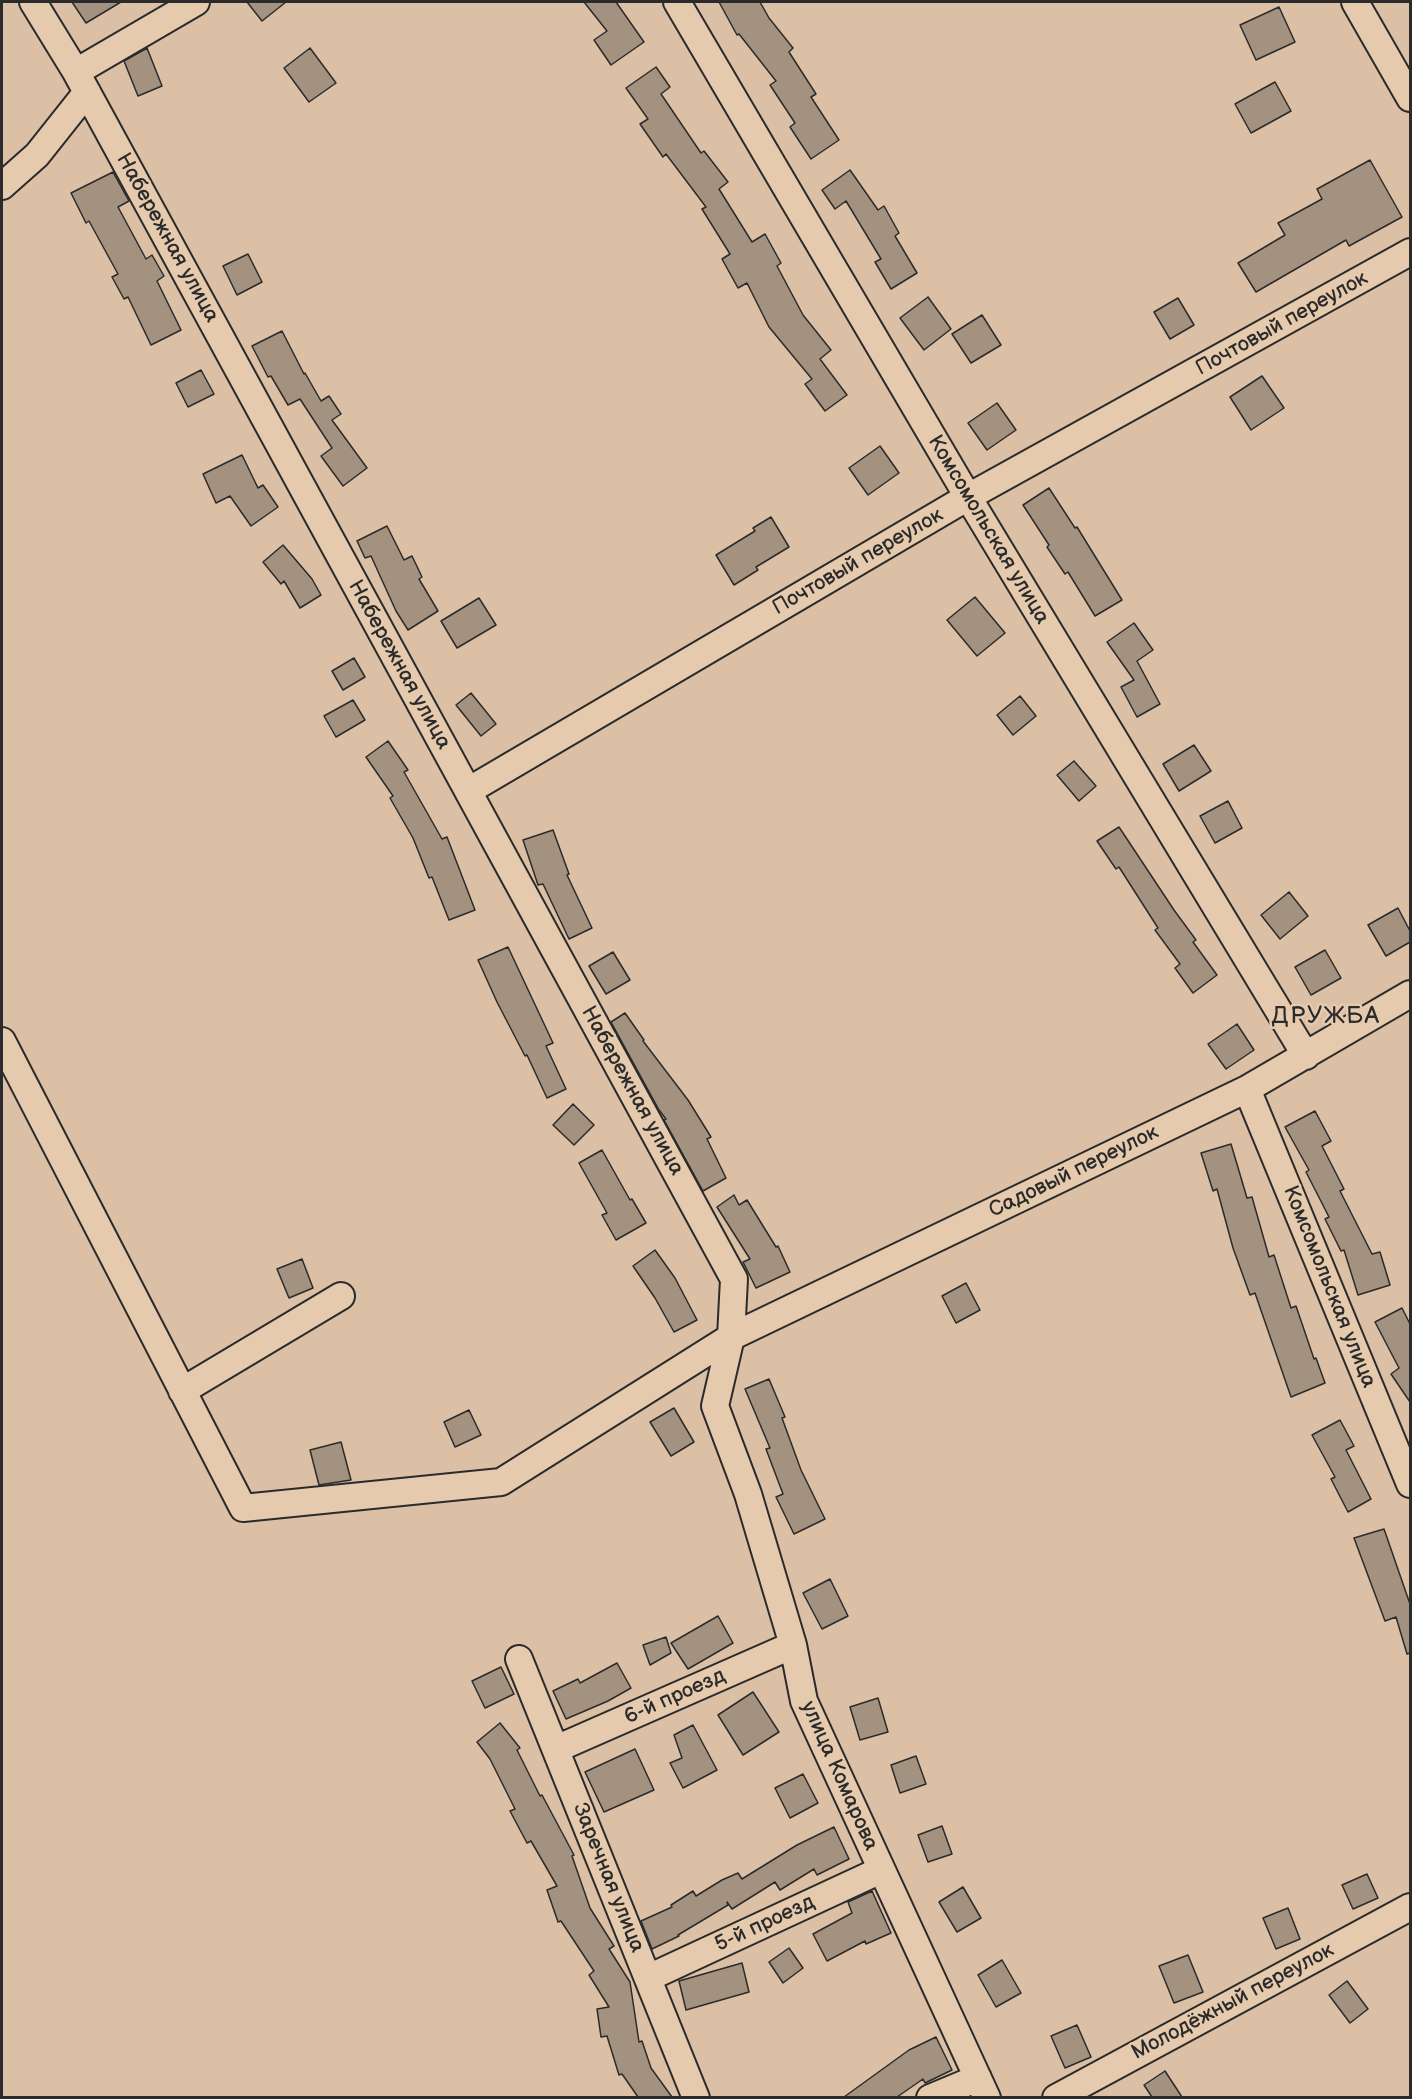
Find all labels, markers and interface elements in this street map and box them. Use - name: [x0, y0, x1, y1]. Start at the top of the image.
- street label: Набережная улица: [110, 149, 224, 327]
- street label: Почтовый переулок: [1192, 266, 1372, 382]
- street label: Комсомольская улица: [922, 431, 1054, 629]
- street label: Почтовый переулок: [768, 503, 948, 621]
- street label: Набережная улица: [342, 576, 456, 754]
- street label: Набережная улица: [575, 1002, 689, 1180]
- district label: ДРУЖБА: [1271, 1003, 1381, 1031]
- street label: Садовый переулок: [985, 1120, 1163, 1224]
- street label: Комсомольская улица: [1277, 1182, 1381, 1392]
- street label: 6-й проезд: [621, 1664, 729, 1730]
- street label: улица Комарова: [795, 1697, 883, 1855]
- street label: Заречная улица: [567, 1800, 649, 1956]
- street label: 5-й проезд: [711, 1890, 819, 1958]
- street label: Молодёжный переулок: [1128, 1938, 1338, 2066]

